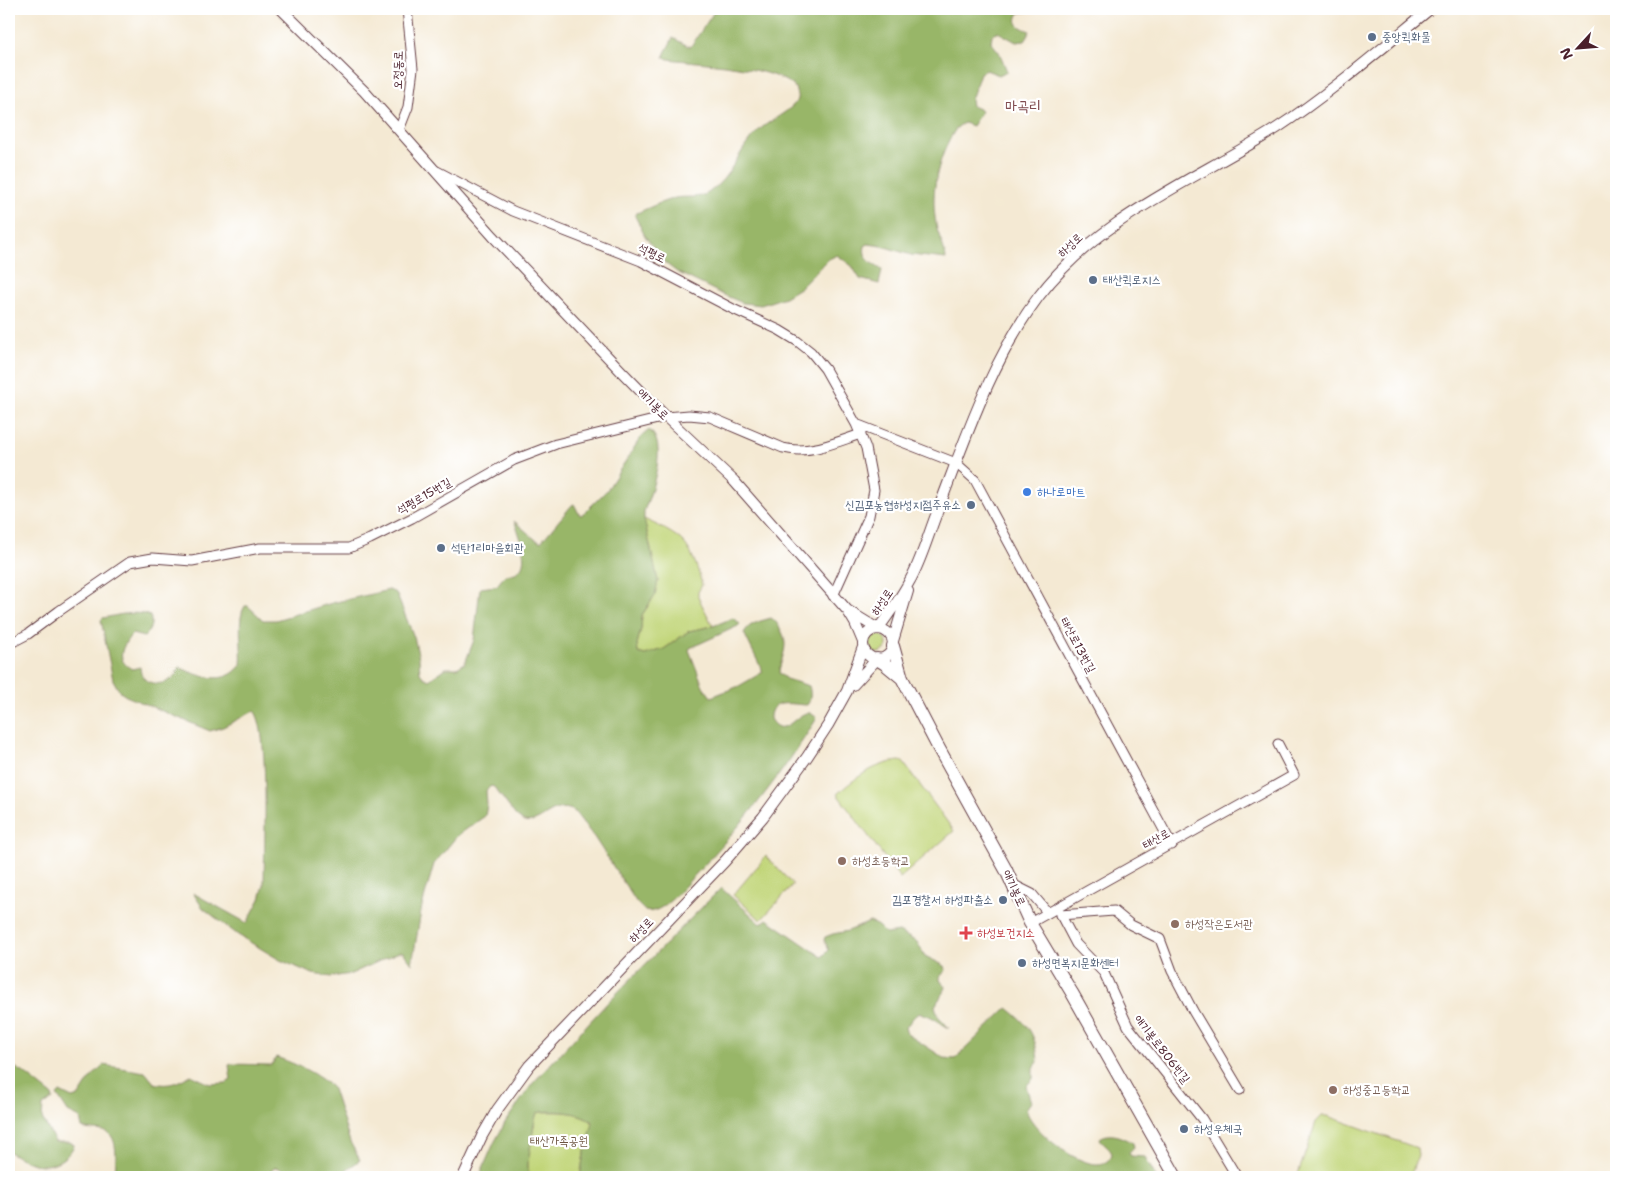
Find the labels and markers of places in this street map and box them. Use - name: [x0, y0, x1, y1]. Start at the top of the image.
- place label: 중앙퀵화물: [1382, 29, 1431, 45]
- marker: 중앙퀵화물: [1366, 31, 1378, 43]
- place label: 태산퀵로지스: [1103, 272, 1161, 288]
- marker: 태산퀵로지스: [1087, 274, 1099, 286]
- place label: 하나로마트: [1037, 484, 1085, 500]
- marker: 하나로마트: [1021, 486, 1033, 498]
- place label: 신김포농협하성지점주유소: [845, 497, 961, 513]
- marker: 신김포농협하성지점주유소: [965, 499, 977, 511]
- place label: 석탄1리마을회관: [451, 540, 524, 556]
- marker: 석탄1리마을회관: [435, 542, 447, 554]
- place label: 하성초등학교: [852, 853, 910, 869]
- marker: 하성초등학교: [836, 855, 848, 867]
- place label: 김포경찰서 하성파출소: [892, 892, 993, 908]
- marker: 김포경찰서 하성파출소: [997, 894, 1009, 906]
- place label: 하성작은도서관: [1185, 916, 1253, 932]
- marker: 하성작은도서관: [1169, 918, 1181, 930]
- place label: 하성보건지소: [977, 925, 1035, 941]
- marker: 하성보건지소: [959, 926, 973, 940]
- place label: 하성면복지문화센터: [1032, 955, 1119, 971]
- marker: 하성면복지문화센터: [1016, 957, 1028, 969]
- place label: 하성중고등학교: [1343, 1082, 1411, 1098]
- marker: 하성중고등학교: [1327, 1084, 1339, 1096]
- place label: 하성우체국: [1194, 1121, 1242, 1137]
- marker: 하성우체국: [1178, 1123, 1190, 1135]

